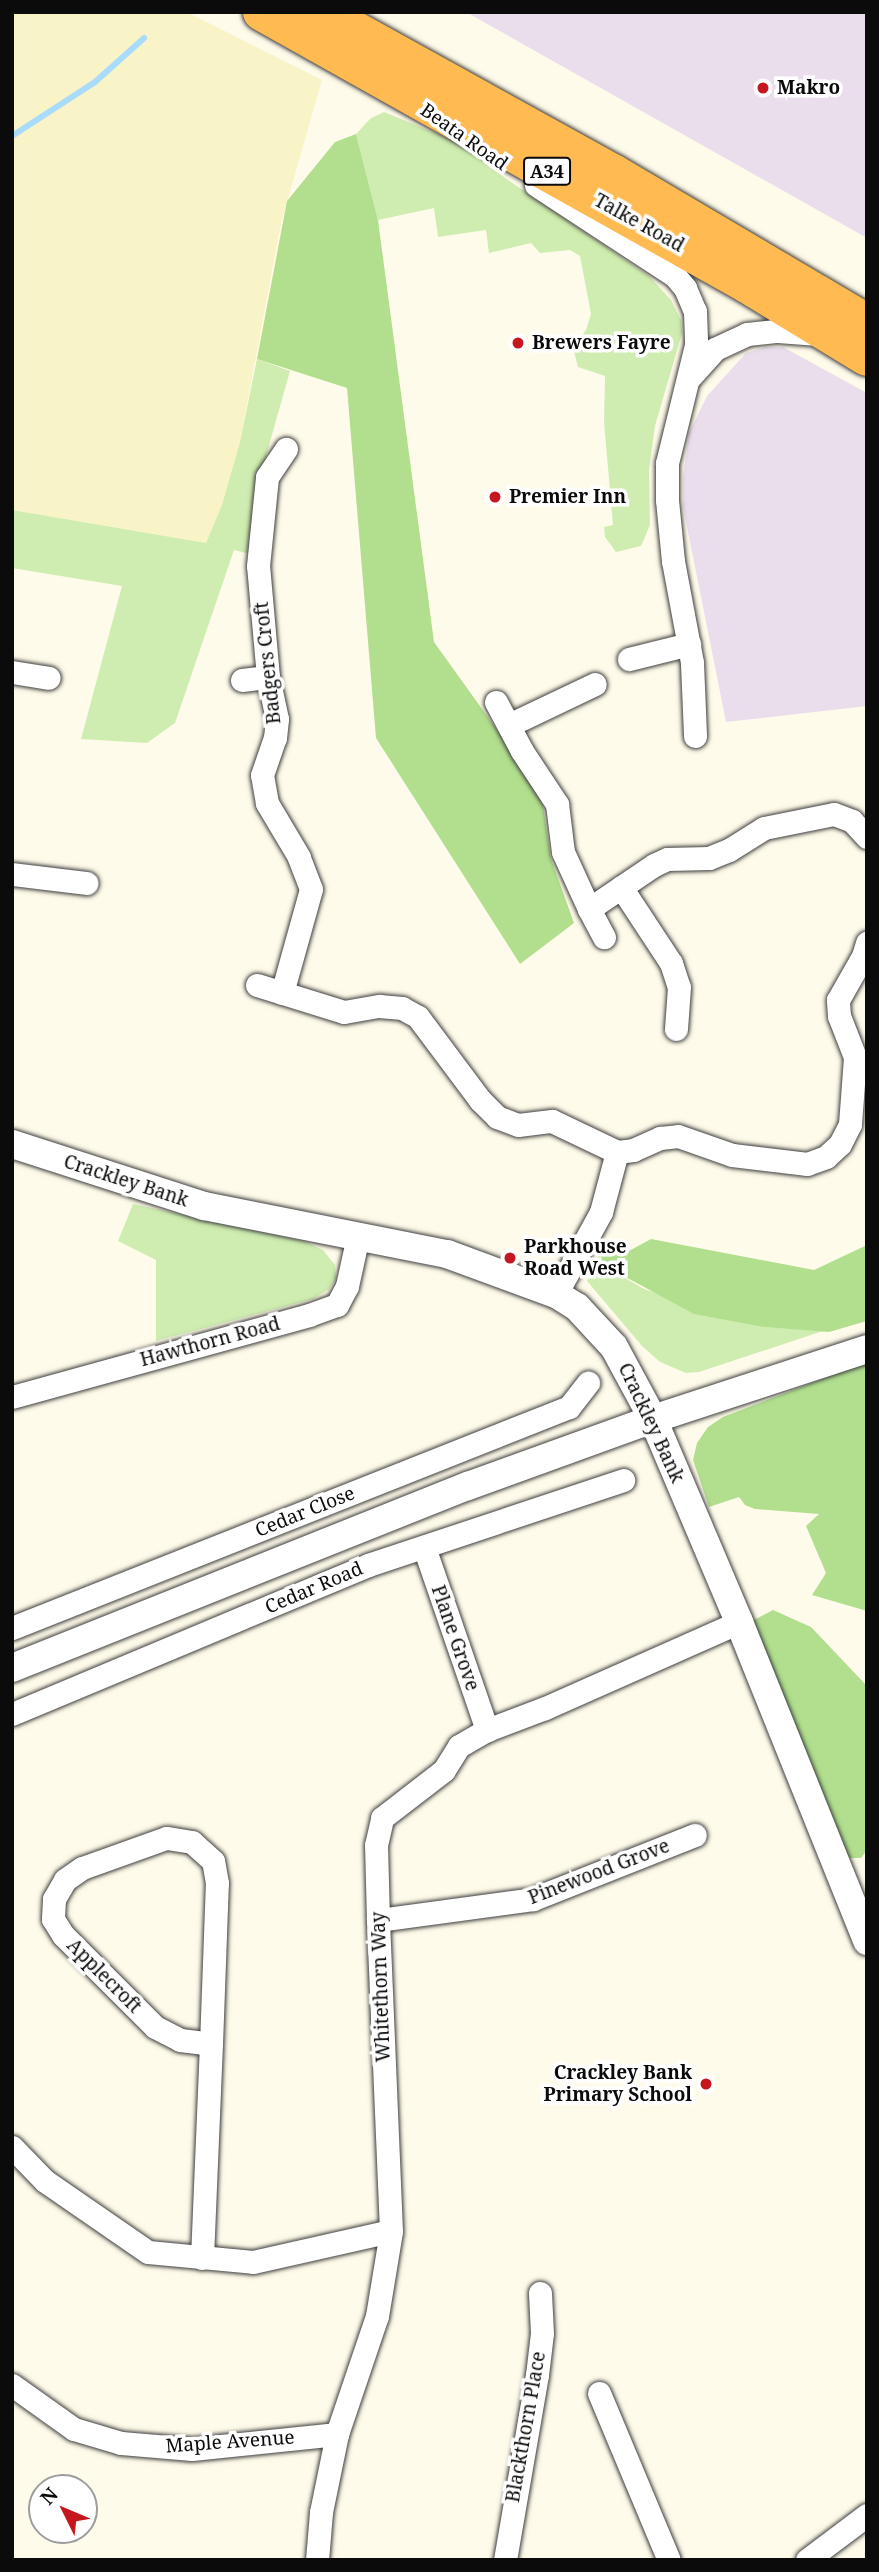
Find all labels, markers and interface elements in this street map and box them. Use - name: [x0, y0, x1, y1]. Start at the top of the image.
- place label: Makro: [777, 77, 840, 99]
- marker: Makro: [755, 80, 771, 96]
- street label: Beata Road: [416, 99, 512, 175]
- road number: A34: [522, 156, 572, 186]
- street label: Talke Road: [590, 189, 688, 257]
- place label: Brewers Fayre: [532, 332, 671, 354]
- marker: Brewers Fayre: [510, 335, 526, 351]
- place label: Premier Inn: [509, 486, 626, 508]
- marker: Premier Inn: [487, 489, 503, 505]
- street label: Badgers Croft: [250, 601, 286, 725]
- street label: Crackley Bank: [61, 1150, 191, 1212]
- place label: Parkhouse Road West: [524, 1236, 627, 1280]
- marker: Parkhouse Road West: [502, 1250, 518, 1266]
- street label: Hawthorn Road: [138, 1312, 282, 1372]
- street label: Crackley Bank: [613, 1359, 689, 1487]
- street label: Cedar Close: [252, 1482, 358, 1542]
- street label: Cedar Road: [262, 1557, 366, 1619]
- street label: Plane Grove: [426, 1582, 484, 1694]
- street label: Pinewood Grove: [525, 1835, 673, 1909]
- street label: Whitethorn Way: [367, 1911, 395, 2063]
- street label: Applecroft: [62, 1934, 146, 2018]
- place label: Crackley Bank Primary School: [544, 2062, 692, 2106]
- marker: Crackley Bank Primary School: [698, 2076, 714, 2092]
- street label: Blackthorn Place: [501, 2350, 551, 2504]
- street label: Maple Avenue: [165, 2426, 295, 2458]
- north arrow: [28, 2474, 98, 2544]
- text: N: [34, 2482, 64, 2510]

